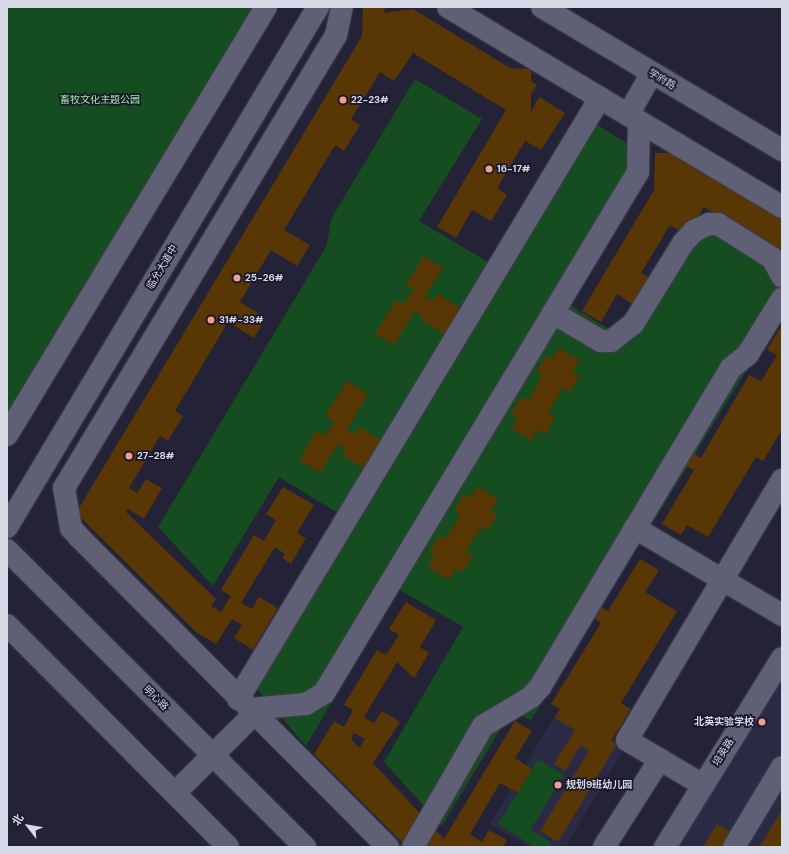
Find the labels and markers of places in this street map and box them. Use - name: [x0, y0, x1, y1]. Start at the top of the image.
- place label: 22-23#: [351, 94, 389, 106]
- marker: 22-23#: [338, 95, 348, 105]
- place label: 16-17#: [497, 163, 530, 175]
- marker: 16-17#: [484, 164, 494, 174]
- place label: 25-26#: [245, 272, 283, 284]
- marker: 25-26#: [232, 273, 242, 283]
- place label: 31#-33#: [219, 314, 264, 326]
- marker: 31#-33#: [206, 315, 216, 325]
- place label: 27-28#: [137, 450, 174, 462]
- marker: 27-28#: [124, 451, 134, 461]
- place label: 北英实验学校: [694, 716, 754, 728]
- marker: 北英实验学校: [757, 717, 767, 727]
- place label: 规划9班幼儿园: [566, 779, 632, 791]
- marker: 规划9班幼儿园: [553, 780, 563, 790]

